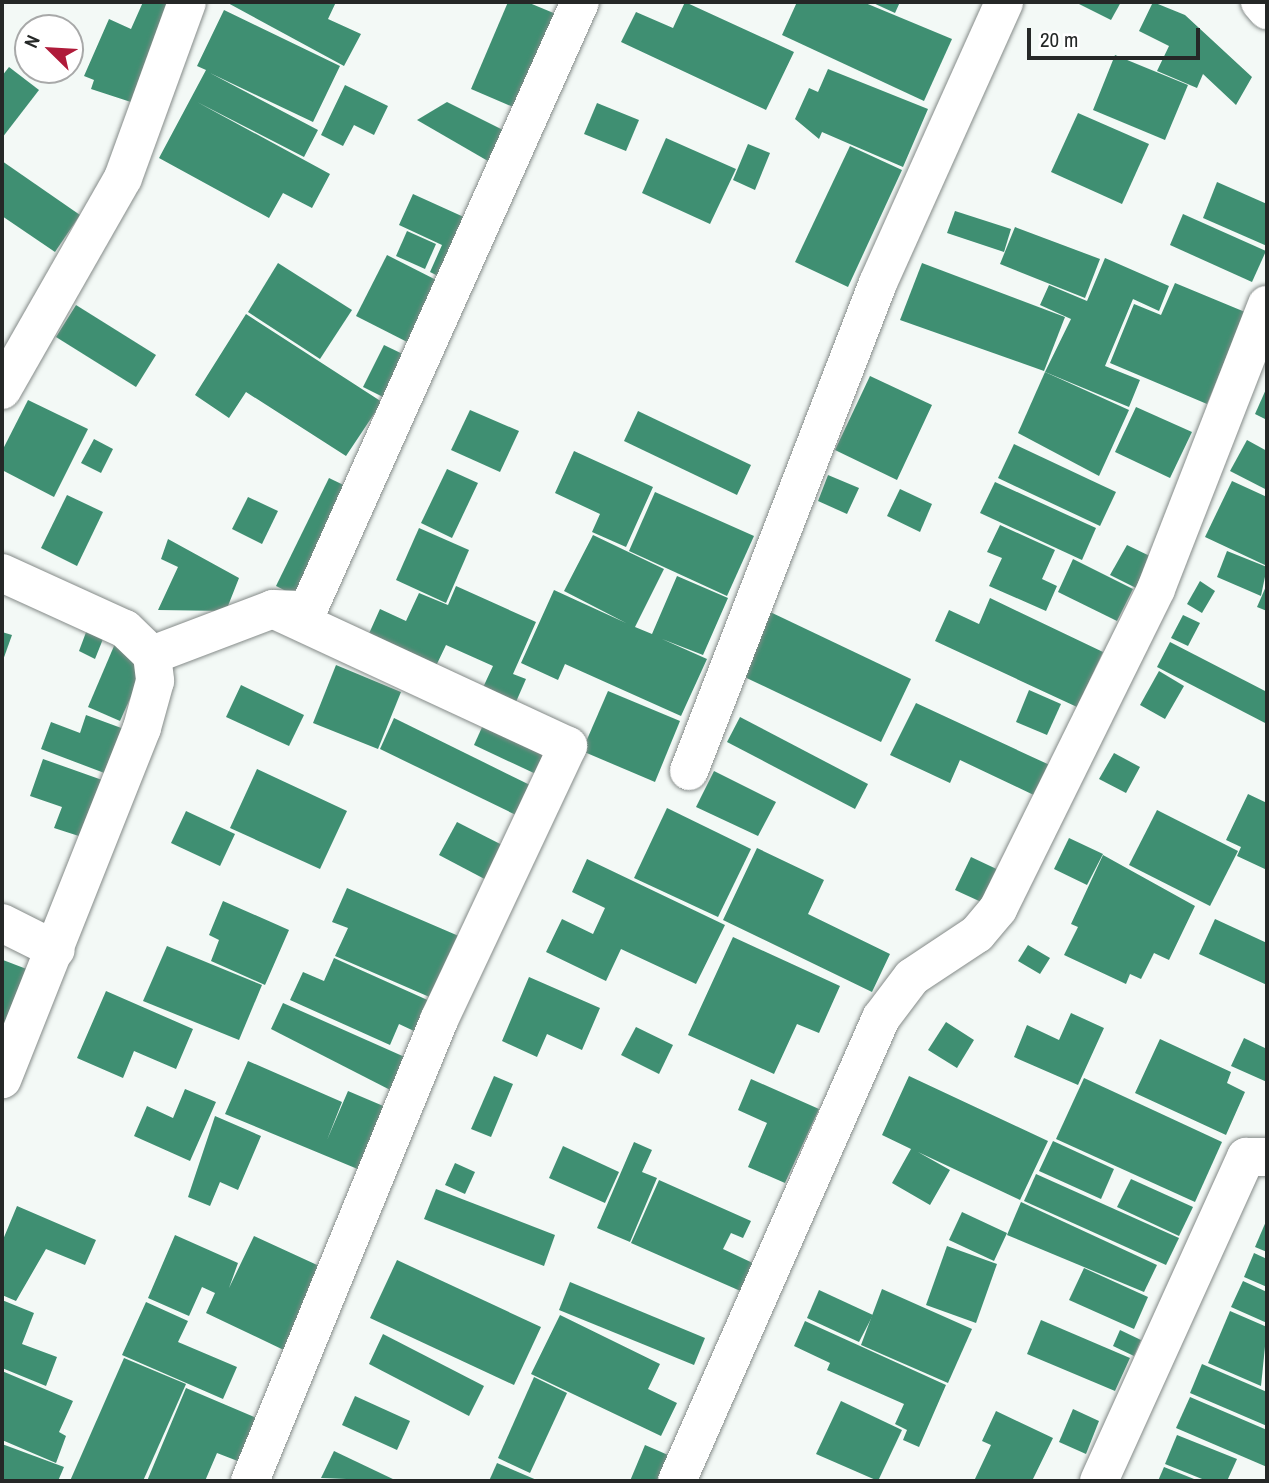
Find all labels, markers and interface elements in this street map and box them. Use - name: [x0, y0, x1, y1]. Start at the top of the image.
- north arrow: [14, 14, 84, 84]
- scale bar: [1031, 14, 1204, 58]
- text: 20 m: [1040, 25, 1078, 54]
- text: N: [17, 31, 46, 52]

